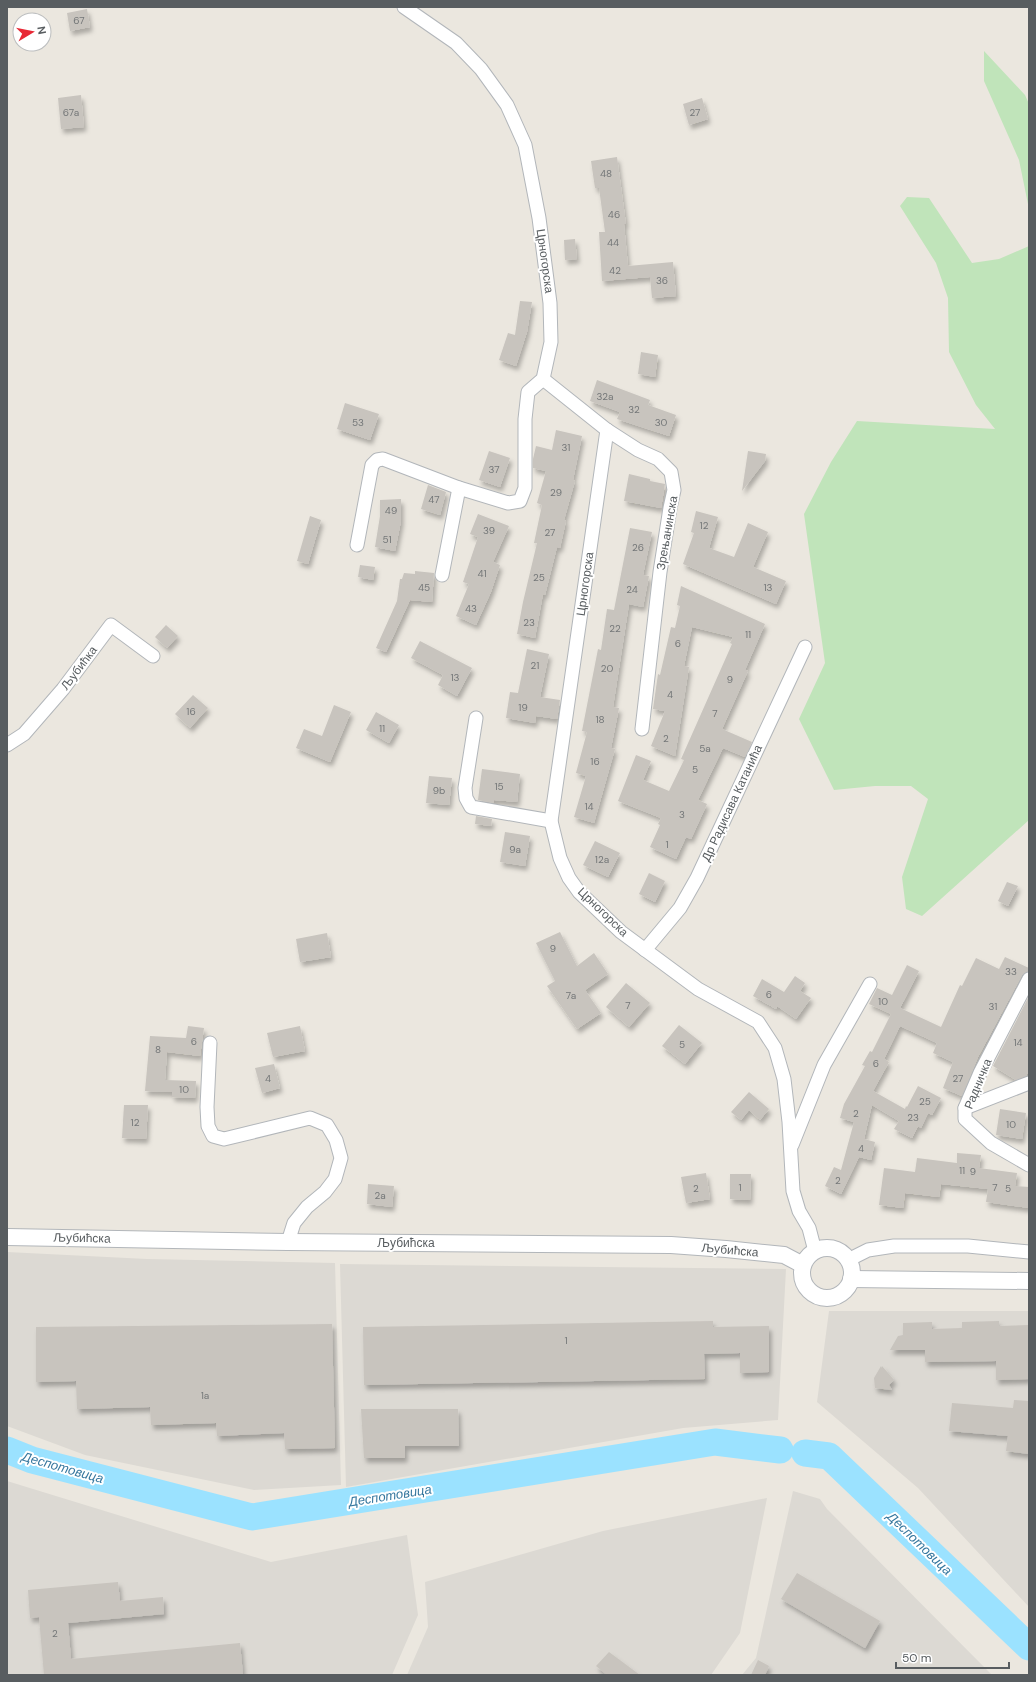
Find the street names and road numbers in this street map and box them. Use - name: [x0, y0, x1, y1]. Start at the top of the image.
- street label: Црногорска: [533, 228, 557, 294]
- street label: Зрењанинска: [653, 494, 681, 571]
- street label: Црногорска: [573, 551, 597, 617]
- street label: Љубићка: [57, 642, 101, 693]
- street label: Др Радисава Катанића: [698, 742, 766, 864]
- street label: Црногорска: [574, 884, 632, 940]
- street label: Радничка: [961, 1056, 995, 1112]
- street label: Љубићска: [53, 1230, 111, 1247]
- street label: Љубићска: [377, 1235, 435, 1251]
- street label: Љубићска: [701, 1240, 760, 1260]

